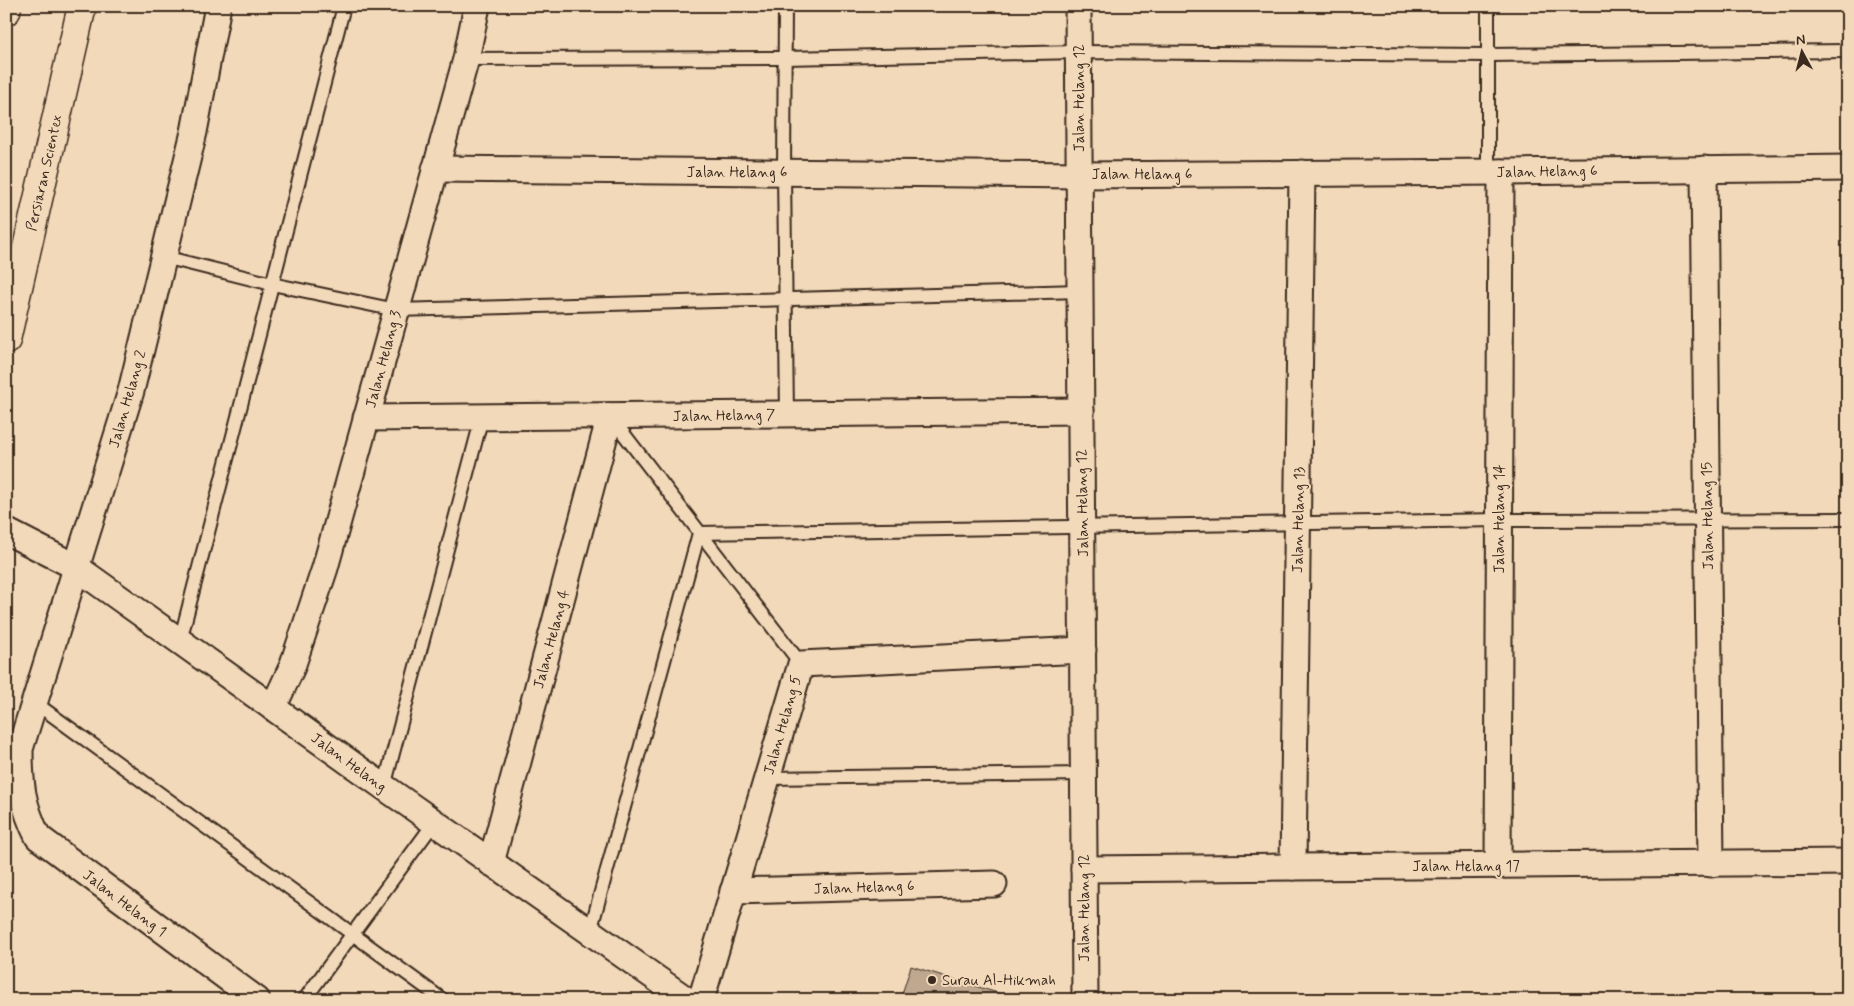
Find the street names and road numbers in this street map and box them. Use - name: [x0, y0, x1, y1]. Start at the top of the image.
- street label: Jalan Helang 12: [1070, 44, 1090, 152]
- street label: Persiaran Scientex: [22, 113, 68, 233]
- street label: Jalan Helang 6: [1496, 161, 1598, 183]
- street label: Jalan Helang 6: [686, 163, 788, 183]
- street label: Jalan Helang 6: [1091, 165, 1193, 185]
- street label: Jalan Helang 3: [361, 308, 407, 410]
- street label: Jalan Helang 2: [104, 348, 151, 450]
- street label: Jalan Helang 7: [673, 405, 775, 427]
- street label: Jalan Helang 12: [1072, 449, 1094, 557]
- street label: Jalan Helang 15: [1697, 462, 1719, 570]
- street label: Jalan Helang 14: [1490, 464, 1510, 574]
- street label: Jalan Helang 13: [1288, 467, 1310, 573]
- street label: Jalan Helang 4: [529, 587, 575, 691]
- street label: Jalan Helang 5: [759, 673, 807, 777]
- street label: Jalan Helang: [306, 728, 390, 797]
- street label: Jalan Helang 12: [1075, 854, 1095, 962]
- street label: Jalan Helang 17: [1412, 857, 1520, 877]
- street label: Jalan Helang 1: [78, 866, 170, 942]
- street label: Jalan Helang 6: [813, 876, 915, 900]

